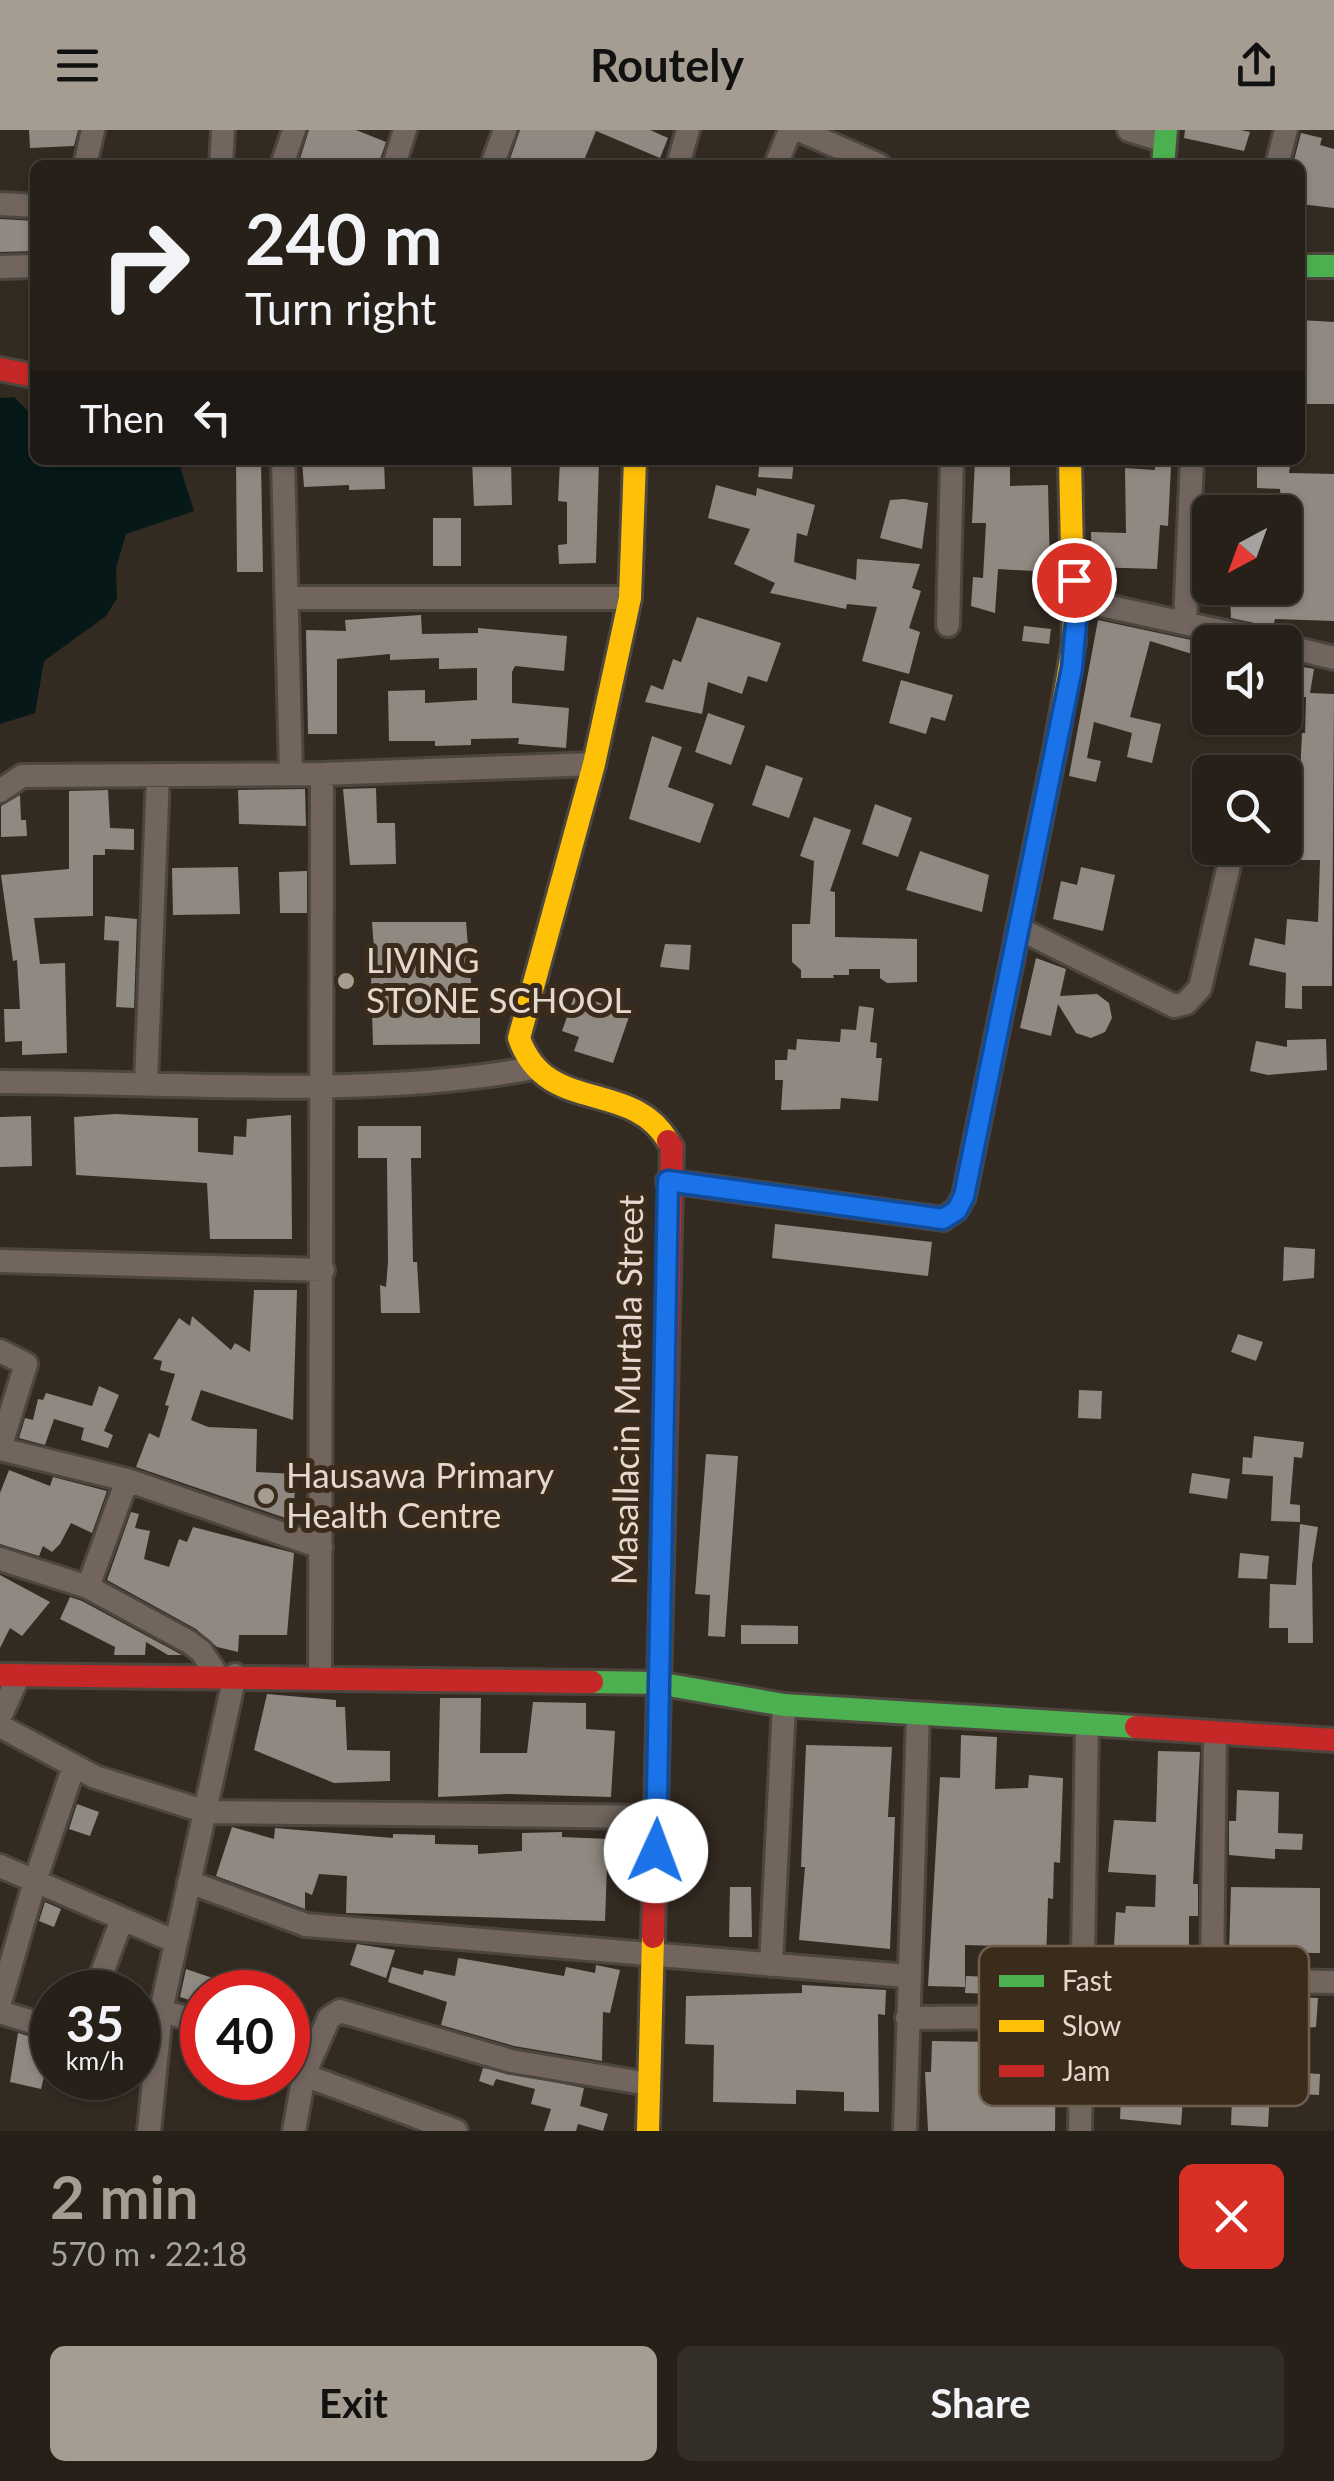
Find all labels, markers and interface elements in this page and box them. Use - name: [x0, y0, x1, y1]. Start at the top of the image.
- icon: menu: [50, 38, 105, 93]
- text: Routely: [590, 38, 744, 92]
- icon: share: [1229, 38, 1284, 93]
- text: 240 m: [245, 196, 442, 280]
- icon: right: [80, 200, 210, 330]
- text: Turn right: [245, 281, 436, 335]
- icon: left: [185, 390, 240, 445]
- text: Then: [80, 395, 165, 441]
- north arrow: [1192, 495, 1302, 605]
- map controls: [1192, 495, 1302, 865]
- pin: [1032, 538, 1117, 623]
- icon: arrive: [1047, 553, 1102, 608]
- button: sound: [1192, 625, 1302, 735]
- button: search: [1192, 755, 1302, 865]
- place label: LIVING STONE SCHOOL: [366, 938, 632, 1020]
- marker: LIVING STONE SCHOOL: [335, 970, 357, 992]
- street label: Masallacin Murtala Street: [602, 1194, 650, 1586]
- place label: Hausawa Primary Health Centre: [286, 1453, 554, 1535]
- marker: Hausawa Primary Health Centre: [255, 1485, 277, 1507]
- position arrow: [604, 1799, 708, 1903]
- legend: [979, 1946, 1309, 2106]
- text: Fast: [1062, 1963, 1112, 1997]
- speed limit sign: 40: [180, 1970, 310, 2100]
- text: 35: [66, 1993, 124, 2053]
- text: Slow: [1062, 2008, 1121, 2042]
- text: km/h: [66, 2045, 124, 2075]
- text: Jam: [1062, 2053, 1110, 2087]
- text: 2 min: [50, 2160, 199, 2232]
- button: close: [1179, 2164, 1284, 2269]
- text: 570 m · 22:18: [50, 2234, 247, 2273]
- button: Exit: [50, 2346, 657, 2461]
- button: Share: [677, 2346, 1284, 2461]

